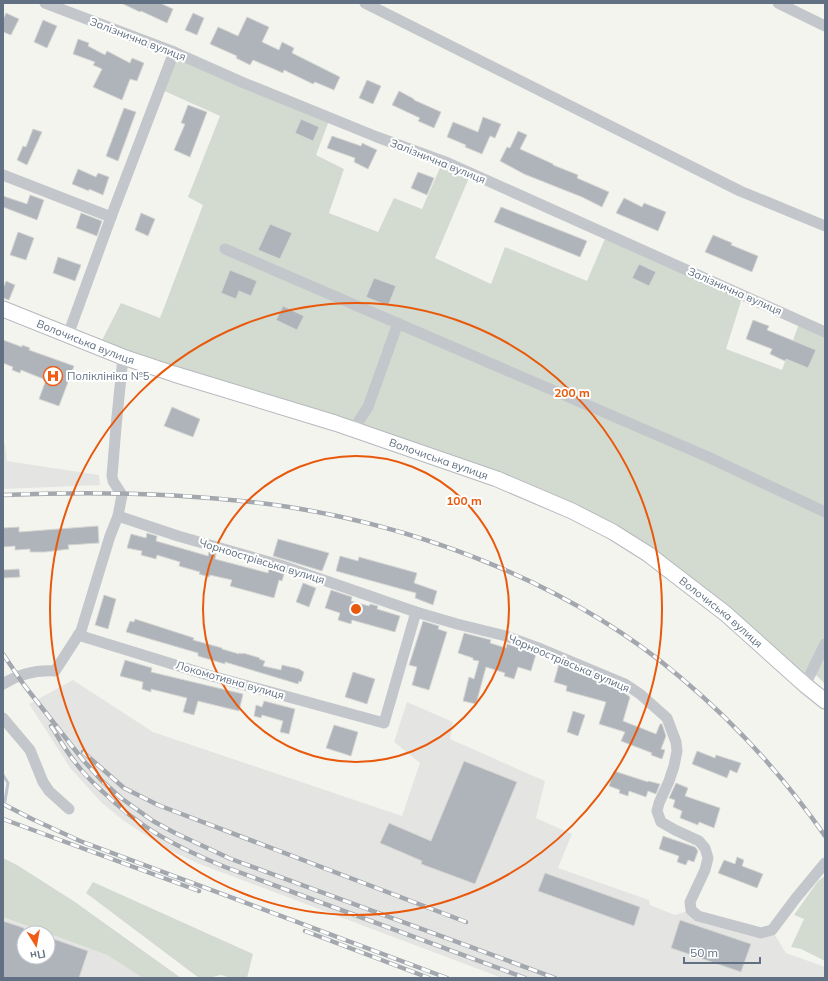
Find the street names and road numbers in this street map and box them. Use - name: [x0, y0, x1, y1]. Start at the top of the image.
- street label: Залізнична вулиця: [88, 14, 188, 64]
- street label: Залізнична вулиця: [388, 135, 488, 187]
- street label: Залізнична вулиця: [686, 264, 784, 318]
- street label: Волочиська вулиця: [35, 316, 136, 367]
- street label: Волочиська вулиця: [387, 435, 490, 482]
- street label: Чорноострівська вулиця: [197, 535, 327, 587]
- street label: Волочиська вулиця: [676, 574, 766, 651]
- street label: Чорноострівська вулиця: [506, 631, 632, 695]
- street label: Локомотивна вулиця: [174, 658, 286, 702]

